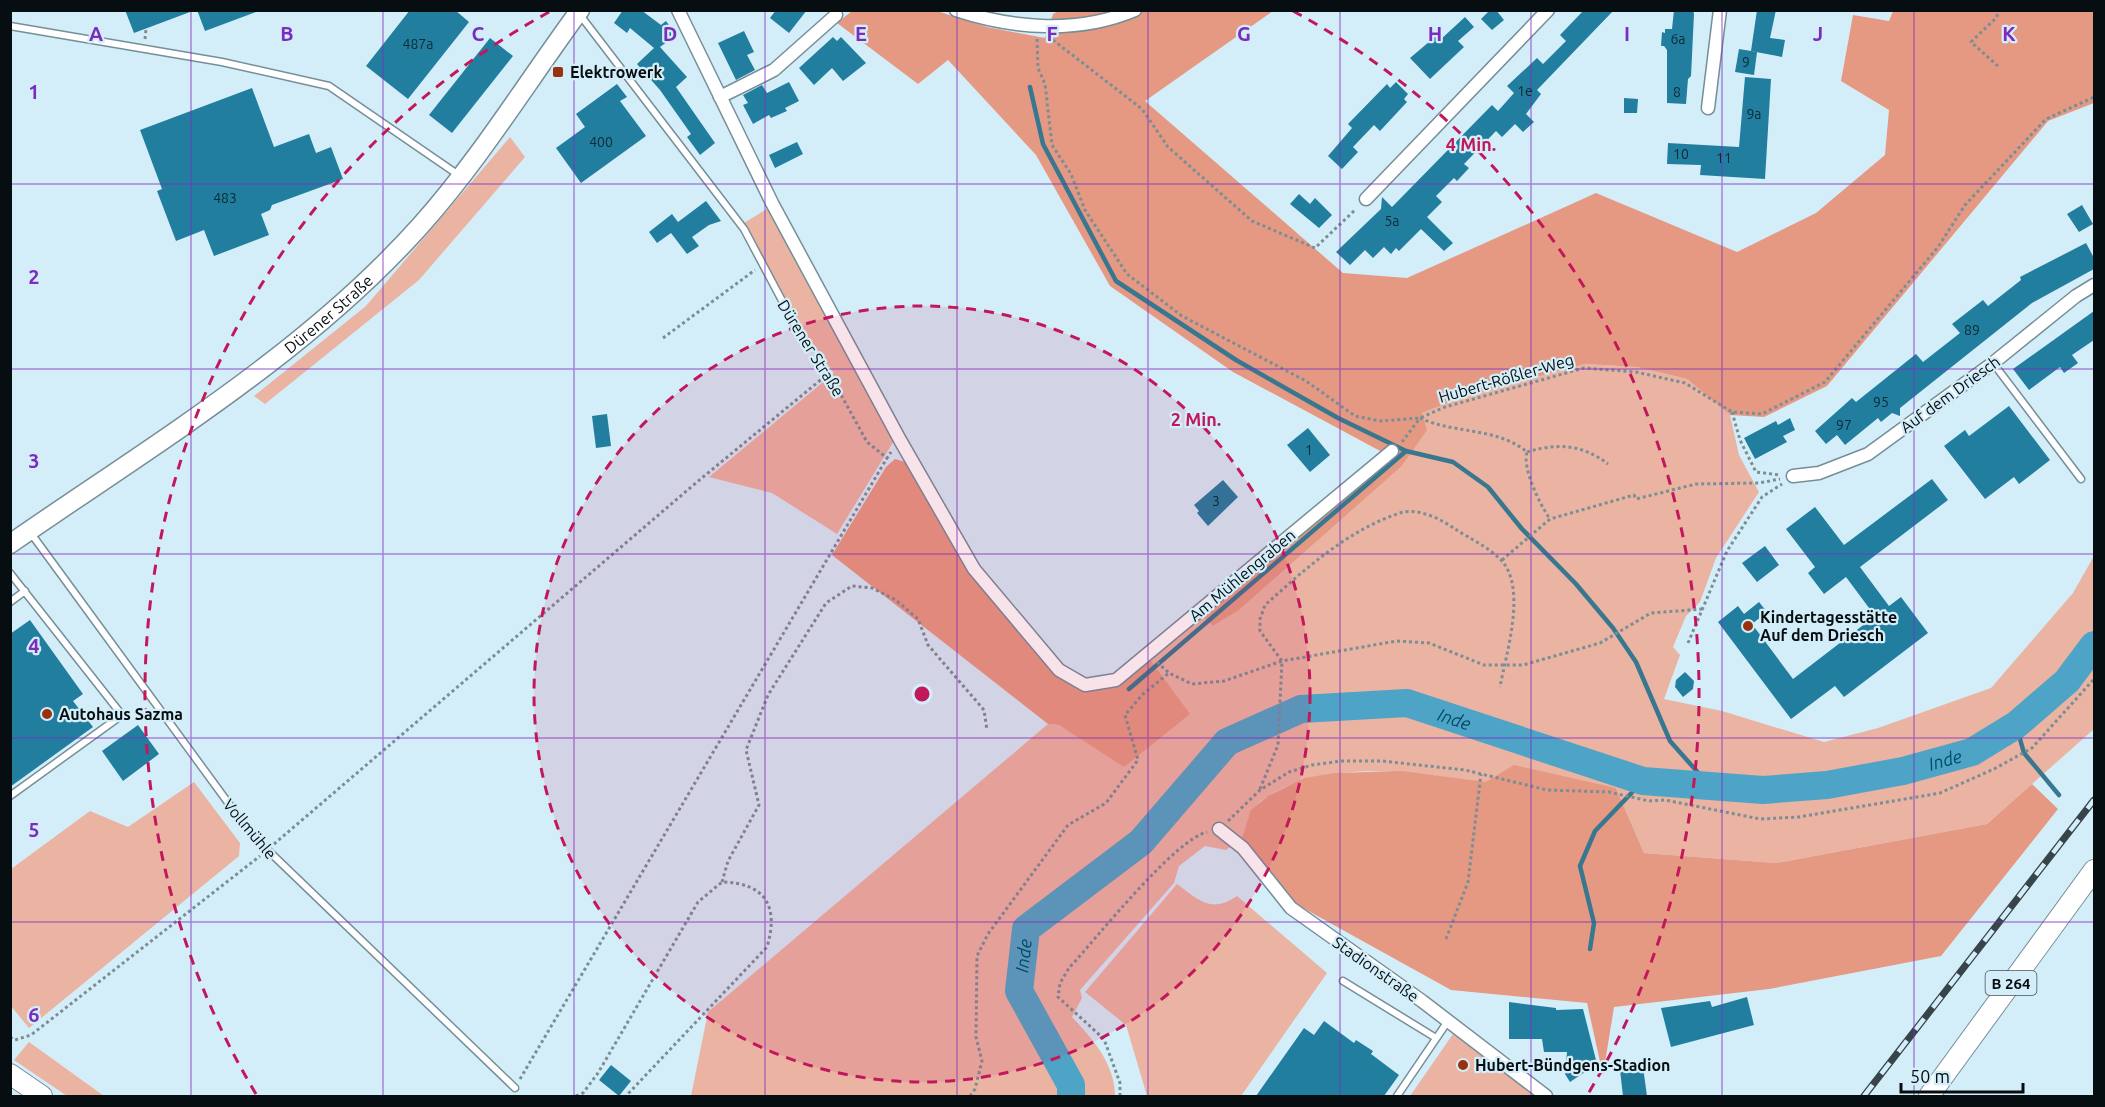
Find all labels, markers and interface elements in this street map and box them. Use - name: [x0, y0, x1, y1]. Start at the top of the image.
- text: A: [89, 22, 103, 45]
- text: B: [280, 22, 294, 45]
- text: C: [472, 22, 485, 45]
- text: D: [663, 22, 677, 45]
- text: E: [855, 22, 867, 45]
- text: F: [1046, 22, 1058, 45]
- text: G: [1237, 22, 1251, 45]
- text: H: [1428, 22, 1442, 45]
- text: I: [1624, 22, 1630, 45]
- text: J: [1813, 22, 1823, 45]
- text: K: [2002, 22, 2016, 45]
- house number: 6a: [1670, 31, 1686, 47]
- house number: 487a: [403, 36, 433, 52]
- house number: 9: [1742, 54, 1750, 70]
- place label: Elektrowerk: [570, 63, 662, 81]
- marker: Elektrowerk: [551, 65, 565, 79]
- text: 1: [28, 80, 40, 103]
- house number: 1e: [1517, 83, 1533, 99]
- house number: 8: [1673, 84, 1681, 100]
- house number: 9a: [1746, 106, 1762, 122]
- house number: 400: [589, 134, 613, 150]
- text: 4 Min.: [1446, 134, 1496, 154]
- house number: 10: [1673, 146, 1689, 162]
- house number: 11: [1716, 150, 1732, 166]
- house number: 483: [213, 190, 237, 206]
- house number: 5a: [1384, 213, 1400, 229]
- text: 2: [28, 265, 40, 288]
- street label: Dürener Straße: [281, 271, 376, 357]
- street label: Dürener Straße: [774, 296, 848, 400]
- house number: 89: [1964, 322, 1980, 338]
- street label: Hubert-Rößler-Weg: [1436, 350, 1576, 406]
- street label: Auf dem Driesch: [1897, 352, 2003, 436]
- house number: 95: [1873, 394, 1889, 410]
- text: 2 Min.: [1171, 409, 1221, 429]
- house number: 97: [1836, 417, 1852, 433]
- house number: 1: [1305, 442, 1313, 458]
- text: 3: [28, 449, 40, 472]
- house number: 3: [1212, 493, 1220, 509]
- street label: Am Mühlengraben: [1185, 525, 1299, 625]
- place label: Kindertagesstätte Auf dem Driesch: [1760, 608, 1897, 644]
- marker: Kindertagesstätte Auf dem Driesch: [1741, 619, 1755, 633]
- text: 4: [28, 634, 40, 657]
- centre of rings: [912, 684, 932, 704]
- water label: Inde: [1435, 704, 1474, 733]
- place label: Autohaus Sazma: [59, 705, 183, 723]
- marker: Autohaus Sazma: [40, 707, 54, 721]
- water label: Inde: [1926, 745, 1964, 774]
- street label: Vollmühle: [220, 795, 280, 863]
- text: 5: [28, 818, 40, 841]
- street label: Stadionstraße: [1330, 933, 1422, 1005]
- water label: Inde: [1011, 938, 1035, 974]
- road number: B 264: [1986, 971, 2036, 995]
- text: 6: [28, 1003, 40, 1026]
- place label: Hubert-Bündgens-Stadion: [1475, 1056, 1670, 1074]
- scale bar: [1901, 1056, 2022, 1094]
- marker: Hubert-Bündgens-Stadion: [1456, 1058, 1470, 1072]
- text: 50 m: [1910, 1066, 1950, 1086]

